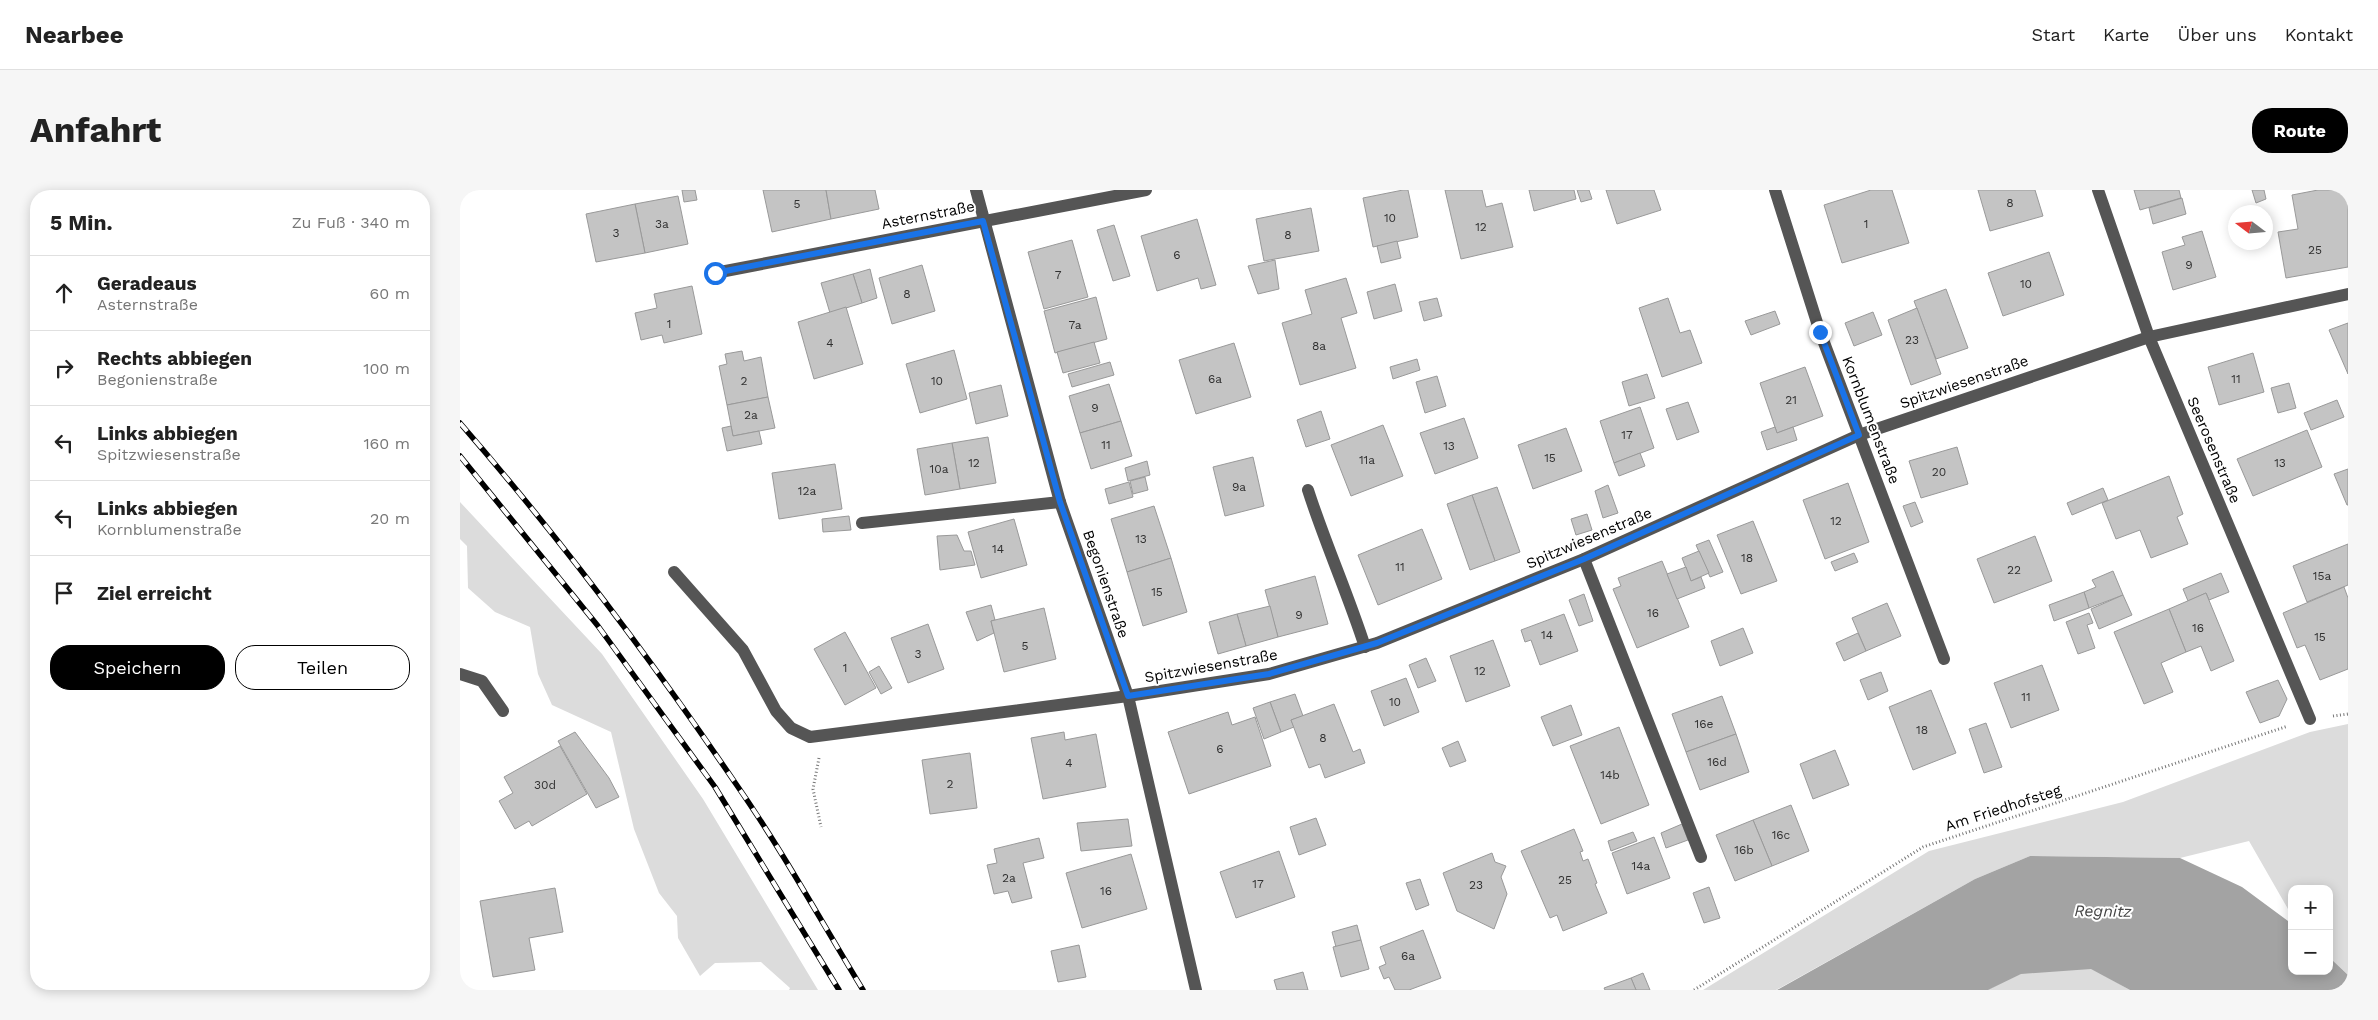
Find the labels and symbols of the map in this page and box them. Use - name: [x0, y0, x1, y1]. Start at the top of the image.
- house number: 8: [2006, 196, 2014, 210]
- house number: 5: [794, 197, 801, 211]
- street label: Asternstraße: [880, 197, 976, 233]
- north arrow: [2228, 205, 2273, 250]
- house number: 10: [1384, 211, 1396, 225]
- house number: 3a: [655, 217, 669, 231]
- house number: 1: [1864, 217, 1868, 231]
- house number: 12: [1475, 220, 1487, 234]
- house number: 3: [613, 226, 620, 240]
- house number: 8: [1284, 228, 1292, 242]
- house number: 25: [2308, 243, 2322, 257]
- house number: 6: [1173, 248, 1181, 262]
- house number: 9: [2185, 258, 2193, 272]
- route start: [704, 262, 727, 285]
- house number: 7: [1055, 268, 1062, 282]
- house number: 10: [2020, 277, 2032, 291]
- house number: 8: [903, 287, 911, 301]
- house number: 1: [667, 317, 671, 331]
- house number: 7a: [1068, 318, 1082, 332]
- route end: [1809, 321, 1832, 344]
- house number: 23: [1905, 333, 1919, 347]
- house number: 4: [826, 336, 834, 350]
- house number: 8a: [1312, 339, 1326, 353]
- street label: Spitzwiesenstraße: [1897, 352, 2031, 412]
- street label: Kornblumenstraße: [1838, 353, 1904, 487]
- house number: 6a: [1208, 372, 1222, 386]
- house number: 11: [2231, 372, 2241, 386]
- house number: 2: [741, 374, 748, 388]
- house number: 10: [931, 374, 943, 388]
- house number: 21: [1785, 393, 1797, 407]
- street label: Seerosenstraße: [2183, 394, 2245, 506]
- house number: 9: [1091, 401, 1099, 415]
- house number: 2a: [744, 408, 758, 422]
- house number: 17: [1621, 428, 1633, 442]
- house number: 11: [1101, 438, 1111, 452]
- house number: 13: [1443, 439, 1455, 453]
- house number: 15: [1544, 451, 1556, 465]
- house number: 11a: [1359, 453, 1375, 467]
- house number: 12: [968, 456, 980, 470]
- house number: 13: [2274, 456, 2286, 470]
- house number: 10a: [930, 462, 949, 476]
- house number: 20: [1932, 465, 1946, 479]
- house number: 9a: [1232, 480, 1246, 494]
- house number: 12a: [798, 484, 816, 498]
- street label: Spitzwiesenstraße: [1523, 503, 1655, 573]
- house number: 12: [1830, 514, 1842, 528]
- street label: Begonienstraße: [1079, 528, 1133, 640]
- house number: 13: [1135, 532, 1147, 546]
- house number: 14: [992, 542, 1004, 556]
- house number: 18: [1741, 551, 1753, 565]
- house number: 11: [1395, 560, 1405, 574]
- house number: 22: [2007, 563, 2021, 577]
- house number: 15a: [2313, 569, 2331, 583]
- house number: 15: [1151, 585, 1163, 599]
- house number: 16: [1647, 606, 1659, 620]
- house number: 9: [1295, 608, 1303, 622]
- house number: 16: [2192, 621, 2204, 635]
- house number: 14: [1541, 628, 1553, 642]
- house number: 15: [2314, 630, 2326, 644]
- house number: 5: [1022, 639, 1029, 653]
- street label: Spitzwiesenstraße: [1143, 645, 1279, 687]
- house number: 3: [915, 647, 922, 661]
- house number: 1: [843, 661, 847, 675]
- house number: 12: [1474, 664, 1486, 678]
- house number: 11: [2021, 690, 2031, 704]
- house number: 10: [1389, 695, 1401, 709]
- house number: 16e: [1695, 717, 1714, 731]
- house number: 18: [1916, 723, 1928, 737]
- house number: 8: [1319, 731, 1327, 745]
- house number: 6: [1216, 742, 1224, 756]
- house number: 16d: [1707, 755, 1727, 769]
- house number: 4: [1065, 756, 1073, 770]
- house number: 14b: [1600, 768, 1620, 782]
- house number: 2: [947, 777, 954, 791]
- house number: 30d: [534, 778, 556, 792]
- street label: Am Friedhofsteg: [1943, 781, 2063, 835]
- house number: 16c: [1772, 828, 1791, 842]
- house number: 16b: [1734, 843, 1754, 857]
- house number: 14a: [1632, 859, 1651, 873]
- house number: 2a: [1002, 871, 1016, 885]
- house number: 25: [1558, 873, 1572, 887]
- house number: 17: [1252, 877, 1264, 891]
- house number: 23: [1469, 878, 1483, 892]
- house number: 16: [1100, 884, 1112, 898]
- water label: Regnitz: [2074, 901, 2133, 921]
- house number: 6a: [1401, 949, 1415, 963]

